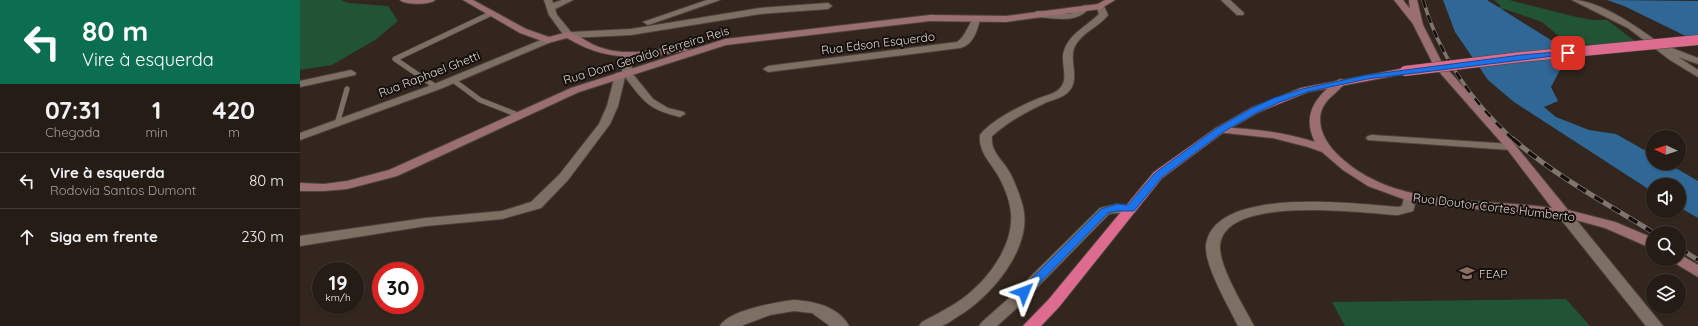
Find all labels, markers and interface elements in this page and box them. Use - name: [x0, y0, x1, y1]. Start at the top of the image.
- text: 80 m: [82, 13, 148, 48]
- icon: left: [16, 16, 68, 68]
- street label: Rua Dom Geraldo Ferreira Reis: [561, 23, 731, 87]
- street label: Rua Edson Esquerdo: [820, 29, 936, 57]
- pin: [1551, 36, 1585, 70]
- icon: arrive: [1557, 42, 1579, 64]
- text: Vire à esquerda: [82, 48, 214, 71]
- street label: Rua Raphael Ghetti: [376, 48, 482, 100]
- text: 07:31: [45, 95, 101, 125]
- text: 1: [152, 95, 161, 125]
- text: 420: [213, 95, 255, 125]
- text: Chegada: [45, 124, 100, 140]
- text: min: [146, 124, 168, 140]
- text: m: [228, 124, 240, 140]
- north arrow: [1646, 130, 1686, 170]
- map controls: [1646, 130, 1686, 314]
- text: Vire à esquerda: [50, 163, 165, 182]
- icon: left: [16, 170, 38, 192]
- text: 80 m: [249, 171, 284, 190]
- button: sound: [1646, 178, 1686, 218]
- text: Rodovia Santos Dumont: [50, 182, 196, 198]
- street label: Rua Doutor Cortes Humberto: [1412, 190, 1576, 224]
- icon: ahead: [16, 226, 38, 248]
- button: search: [1646, 226, 1686, 266]
- text: Siga em frente: [50, 227, 158, 246]
- text: 230 m: [241, 227, 284, 246]
- speed limit sign: 30: [372, 262, 424, 314]
- school or university icon: FEAP: [1458, 264, 1476, 282]
- place label: FEAP: [1479, 266, 1508, 281]
- text: 19: [328, 270, 348, 295]
- position arrow: [1003, 271, 1045, 313]
- button: layers: [1646, 274, 1686, 314]
- text: km/h: [325, 291, 351, 304]

